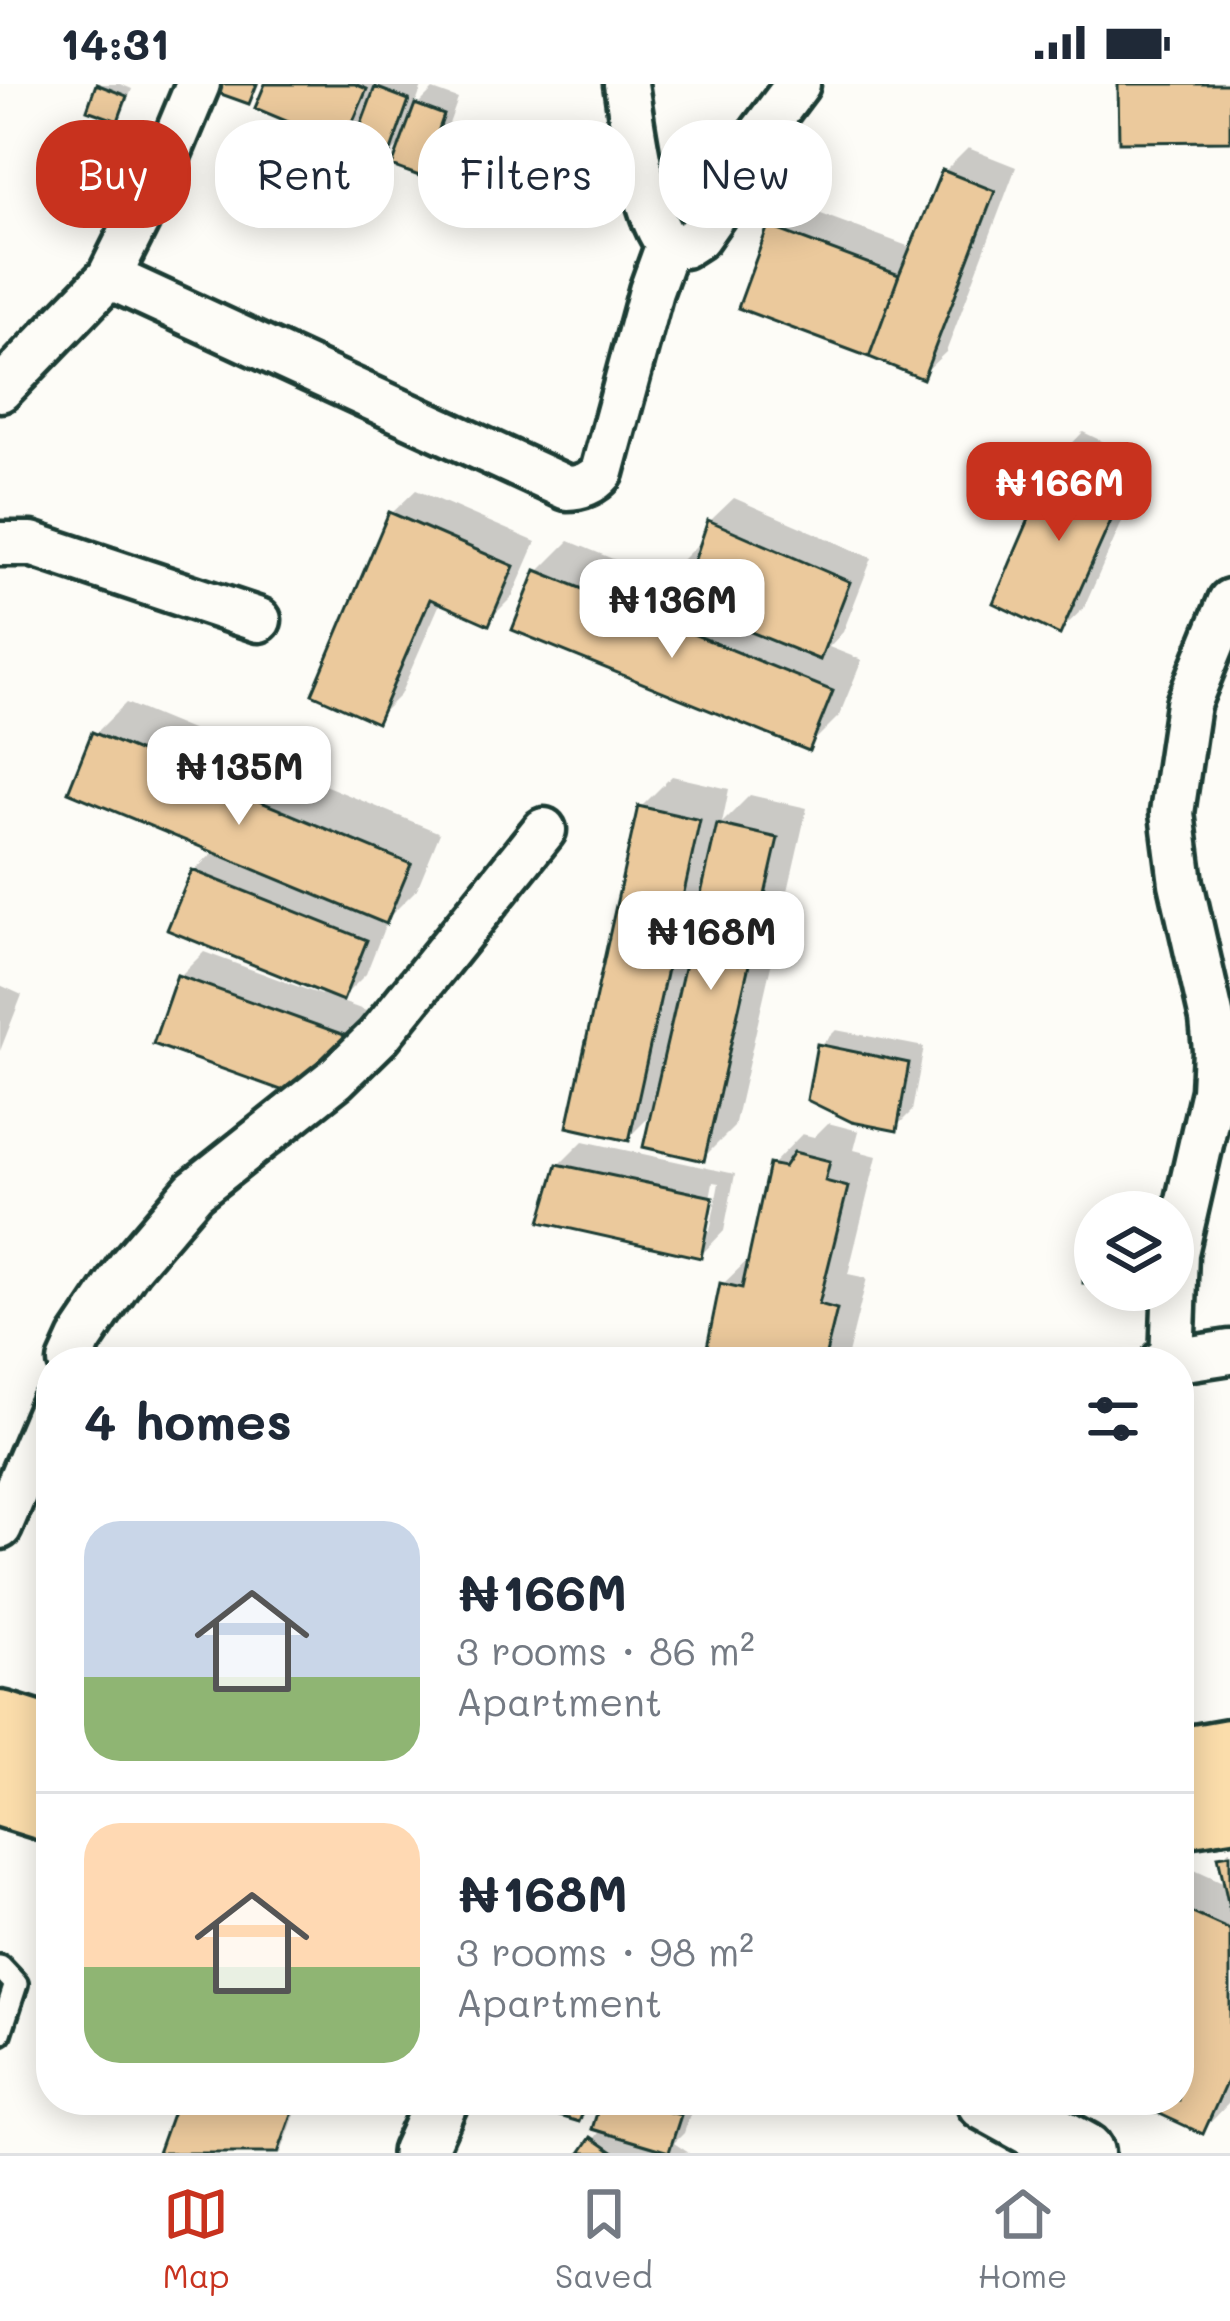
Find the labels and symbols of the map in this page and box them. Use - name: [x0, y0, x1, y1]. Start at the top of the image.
- pin: ₦166M: [975, 442, 1143, 544]
- pin: ₦136M: [588, 559, 756, 661]
- pin: ₦135M: [155, 726, 323, 828]
- pin: ₦168M: [627, 891, 795, 993]

